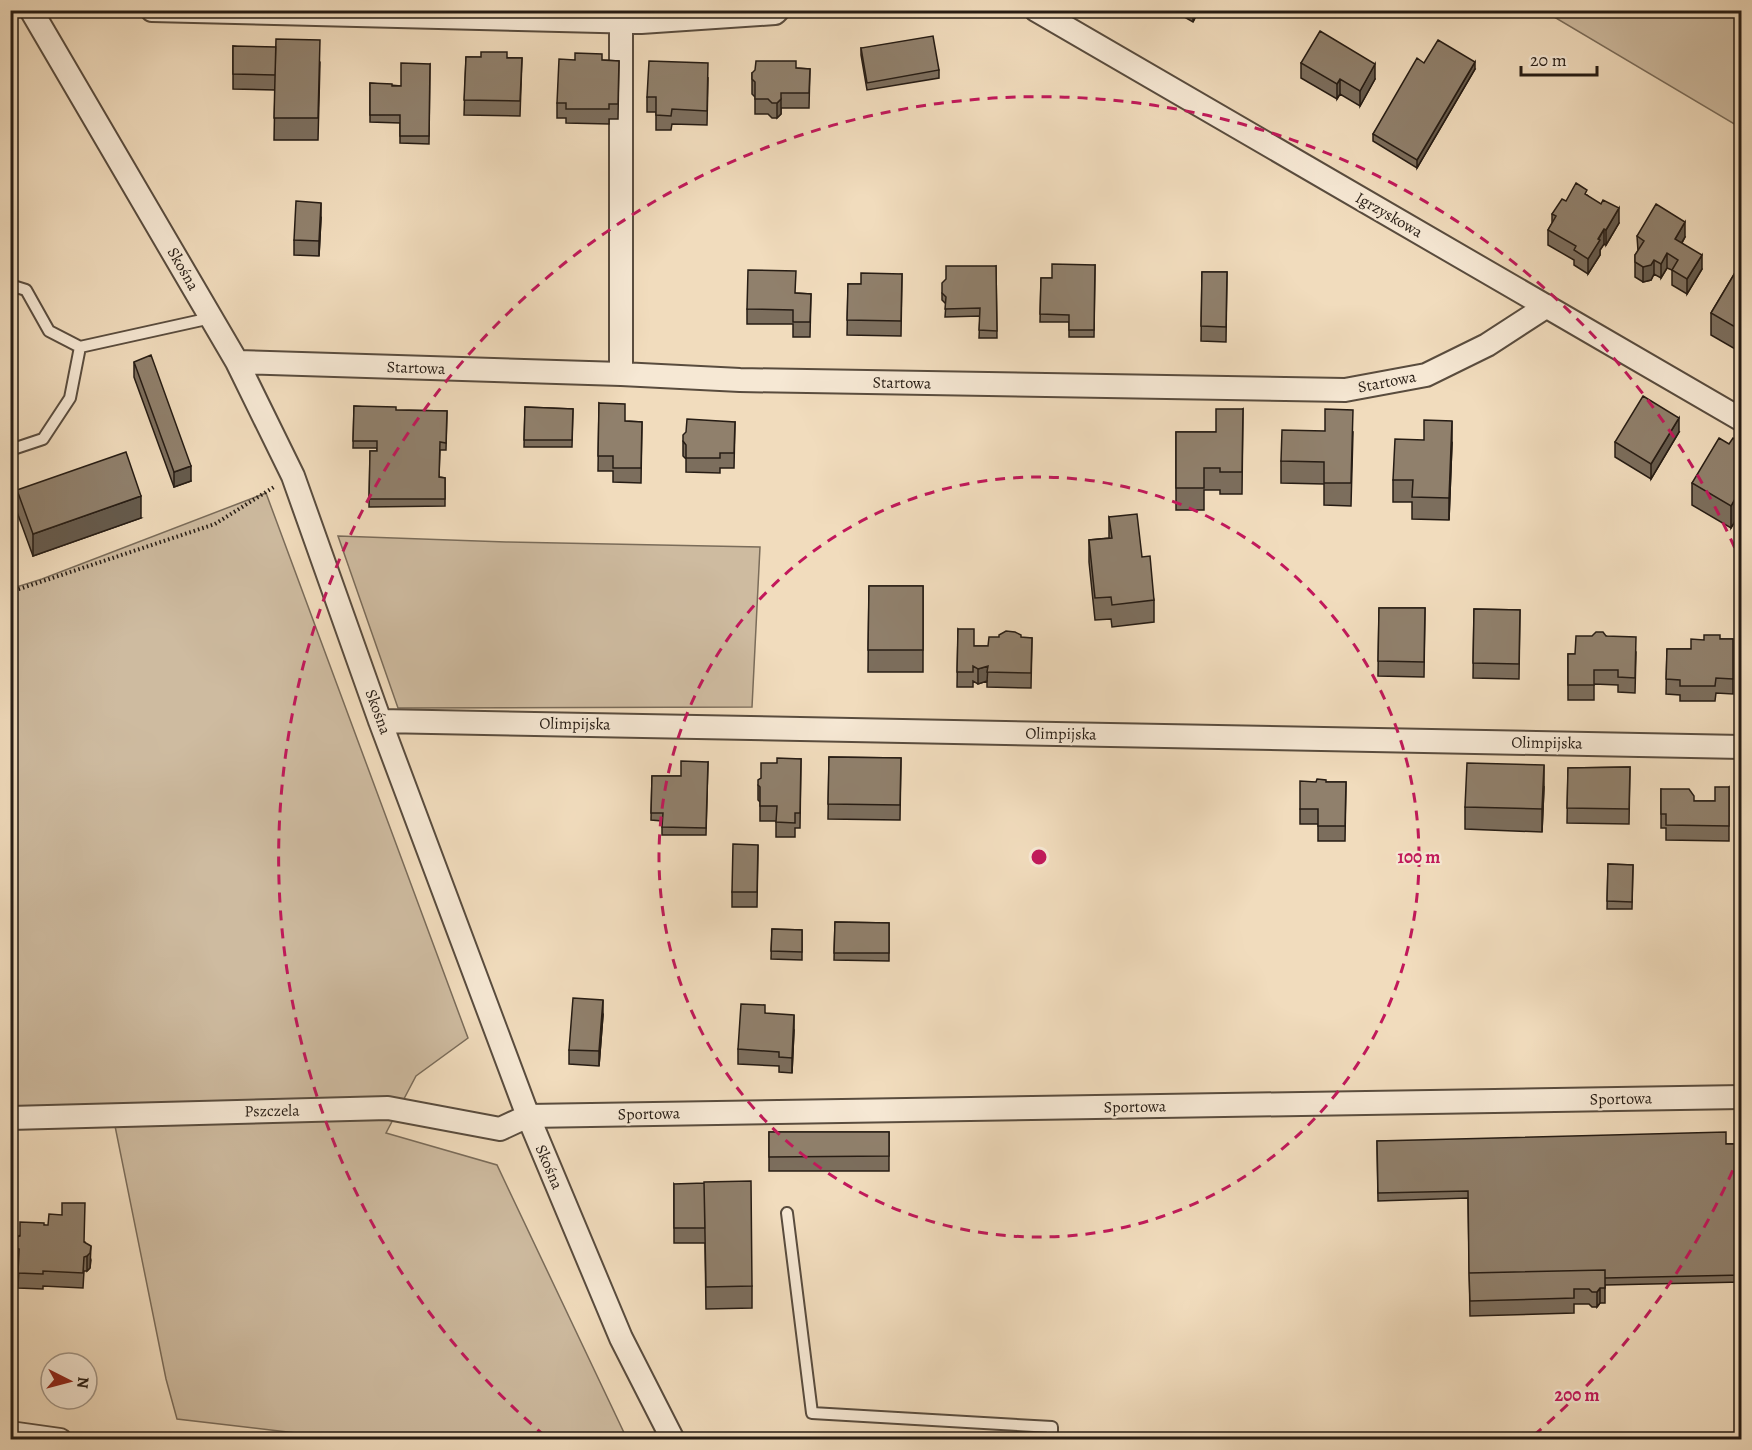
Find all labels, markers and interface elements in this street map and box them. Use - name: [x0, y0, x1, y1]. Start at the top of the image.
- scale bar: [1521, 39, 1598, 77]
- text: 20 m: [1530, 48, 1567, 72]
- street label: Igrzyskowa: [1351, 187, 1427, 243]
- street label: Skośna: [162, 243, 204, 295]
- street label: Startowa: [386, 356, 446, 380]
- street label: Startowa: [1356, 365, 1418, 398]
- street label: Startowa: [872, 371, 932, 395]
- street label: Skośna: [360, 686, 396, 738]
- street label: Olimpijska: [539, 712, 611, 736]
- street label: Olimpijska: [1025, 722, 1097, 746]
- street label: Olimpijska: [1511, 731, 1583, 755]
- text: 100 m: [1398, 845, 1440, 869]
- centre of rings: [1029, 847, 1049, 867]
- street label: Sportowa: [1590, 1087, 1653, 1111]
- street label: Sportowa: [1104, 1095, 1167, 1119]
- street label: Pszczela: [244, 1100, 300, 1122]
- street label: Sportowa: [618, 1102, 681, 1126]
- street label: Skośna: [530, 1141, 568, 1193]
- north arrow: [39, 1351, 99, 1411]
- text: N: [71, 1376, 94, 1390]
- text: 200 m: [1554, 1383, 1600, 1407]

